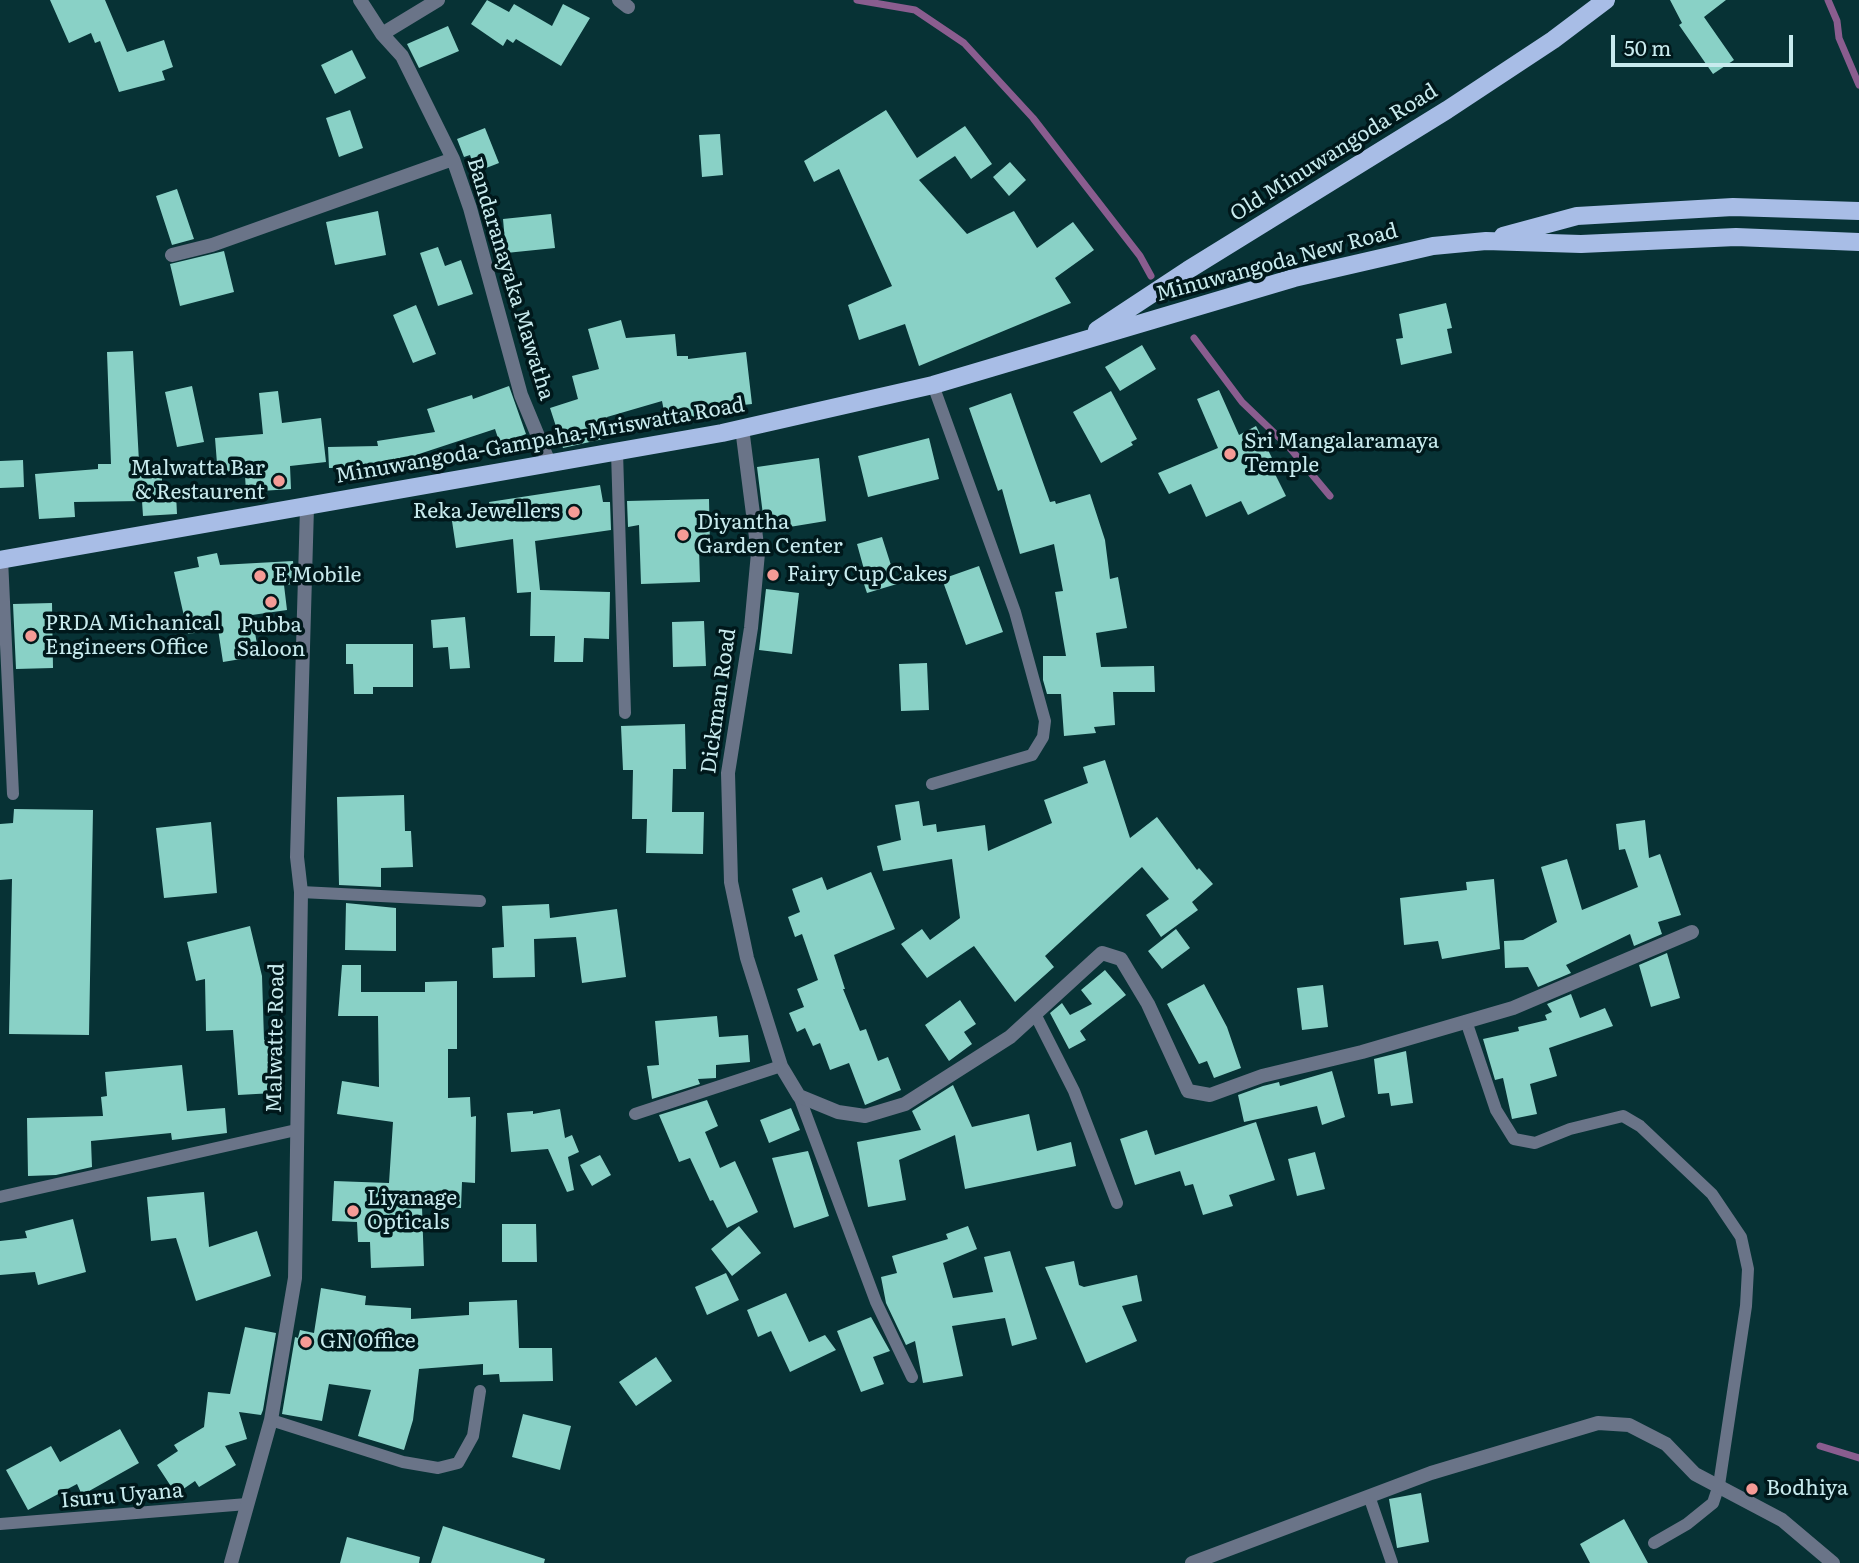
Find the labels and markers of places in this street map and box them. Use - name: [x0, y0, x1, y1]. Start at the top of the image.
- place label: Sri Mangalaramaya Temple: [1244, 429, 1439, 479]
- marker: Sri Mangalaramaya Temple: [1222, 446, 1238, 462]
- place label: Malwatta Bar & Restaurent: [131, 456, 265, 506]
- marker: Malwatta Bar & Restaurent: [271, 473, 287, 489]
- place label: Reka Jewellers: [413, 499, 560, 525]
- marker: Reka Jewellers: [566, 504, 582, 520]
- place label: Diyantha Garden Center: [697, 510, 843, 560]
- marker: Diyantha Garden Center: [675, 527, 691, 543]
- place label: Fairy Cup Cakes: [787, 562, 947, 588]
- place label: E Mobile: [274, 563, 361, 589]
- marker: Fairy Cup Cakes: [765, 567, 781, 583]
- marker: E Mobile: [252, 568, 268, 584]
- marker: Pubba Saloon: [263, 594, 279, 610]
- place label: PRDA Michanical Engineers Office: [45, 611, 220, 661]
- place label: Pubba Saloon: [237, 613, 305, 663]
- marker: PRDA Michanical Engineers Office: [23, 628, 39, 644]
- place label: Liyanage Opticals: [367, 1186, 457, 1236]
- marker: Liyanage Opticals: [345, 1203, 361, 1219]
- place label: GN Office: [320, 1329, 416, 1355]
- marker: GN Office: [298, 1334, 314, 1350]
- place label: Bodhiya: [1766, 1476, 1848, 1502]
- marker: Bodhiya: [1744, 1481, 1760, 1497]

